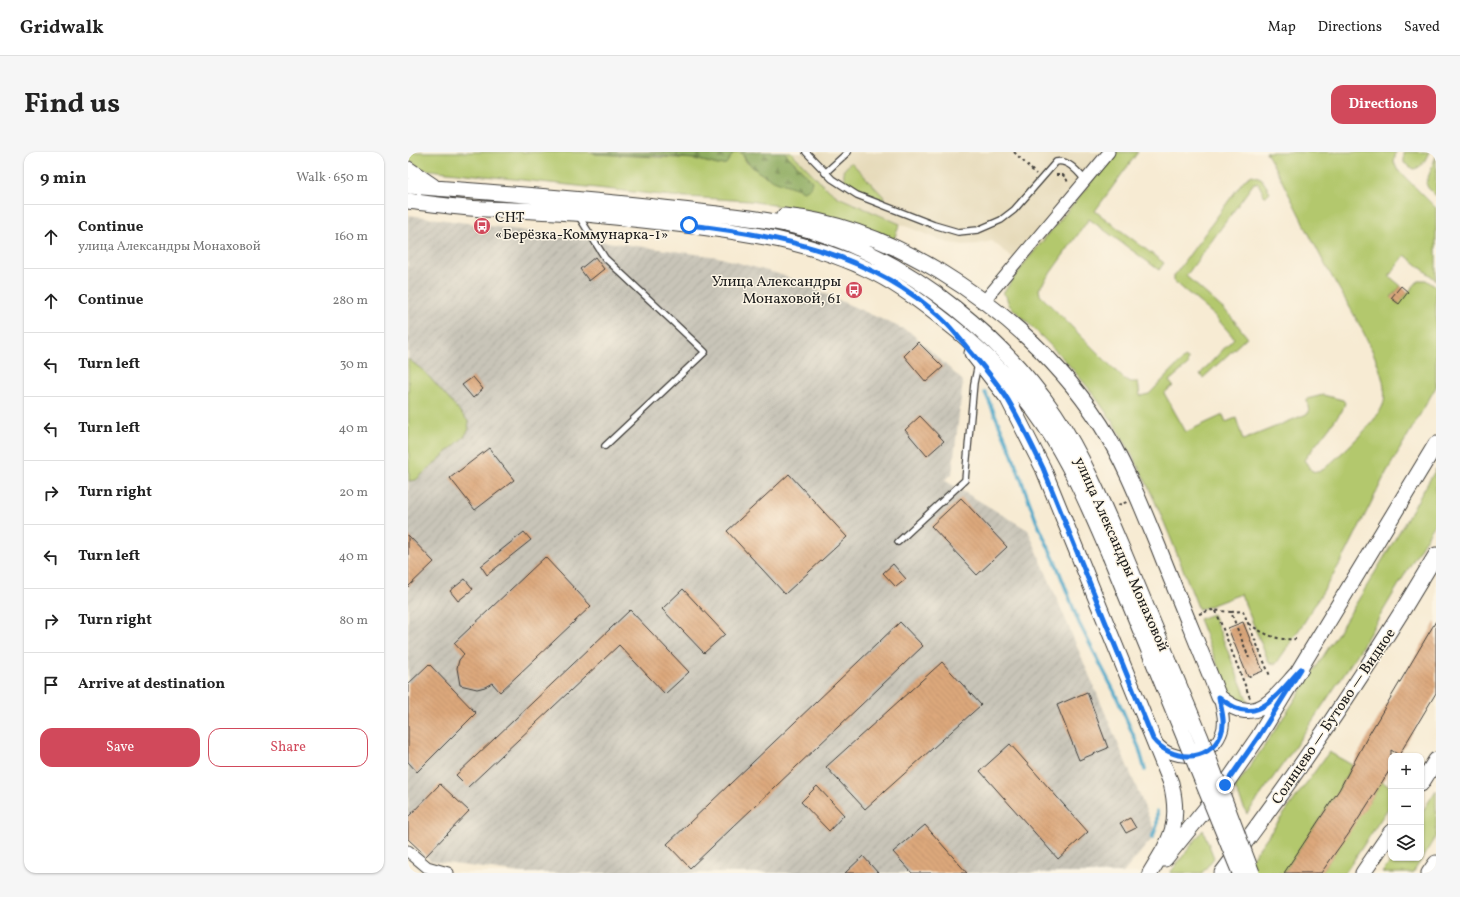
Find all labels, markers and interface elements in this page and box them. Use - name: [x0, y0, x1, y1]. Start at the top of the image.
- text: Gridwalk: [20, 15, 104, 41]
- text: Map: [1268, 18, 1296, 37]
- text: Directions: [1318, 18, 1382, 37]
- text: Saved: [1404, 18, 1440, 37]
- text: Find us: [24, 85, 120, 124]
- button: Directions: [1331, 85, 1436, 124]
- text: 9 min: [40, 167, 86, 190]
- text: Walk · 650 m: [296, 169, 368, 187]
- place label: СНТ «Берёзка-Коммунарка-1»: [495, 208, 668, 246]
- bus stop icon: СНТ «Берёзка-Коммунарка-1»: [472, 216, 492, 236]
- route start: [680, 216, 698, 234]
- text: Continue: [78, 217, 143, 238]
- icon: ahead: [40, 226, 62, 248]
- text: 160 m: [334, 228, 368, 246]
- text: улица Александры Монаховой: [78, 238, 261, 256]
- place label: Улица Александры Монаховой, 61: [712, 272, 841, 310]
- bus stop icon: Улица Александры Монаховой, 61: [844, 280, 864, 300]
- icon: ahead: [40, 290, 62, 312]
- text: Continue: [78, 290, 143, 311]
- text: 280 m: [332, 292, 368, 310]
- icon: left: [40, 354, 62, 376]
- text: Turn left: [78, 354, 140, 375]
- text: 30 m: [340, 356, 368, 374]
- icon: left: [40, 418, 62, 440]
- text: Turn left: [78, 418, 140, 439]
- text: 40 m: [339, 420, 368, 438]
- street label: улица Александры Монаховой: [1068, 454, 1173, 655]
- icon: right: [40, 482, 62, 504]
- text: Turn right: [78, 482, 152, 503]
- text: 20 m: [339, 484, 368, 502]
- icon: left: [40, 546, 62, 568]
- text: Turn left: [78, 546, 140, 567]
- text: 40 m: [339, 548, 368, 566]
- icon: right: [40, 610, 62, 632]
- text: Turn right: [78, 610, 152, 631]
- text: 80 m: [339, 612, 368, 630]
- street label: Солнцево — Бутово — Видное: [1267, 625, 1401, 809]
- icon: arrive: [40, 674, 62, 696]
- text: Arrive at destination: [78, 674, 225, 695]
- button: Save: [40, 728, 200, 767]
- button: Share: [208, 728, 368, 767]
- map controls: [1388, 753, 1424, 861]
- button: +: [1388, 753, 1424, 789]
- route end: [1216, 776, 1234, 794]
- button: −: [1388, 789, 1424, 825]
- button: layers: [1388, 825, 1424, 861]

